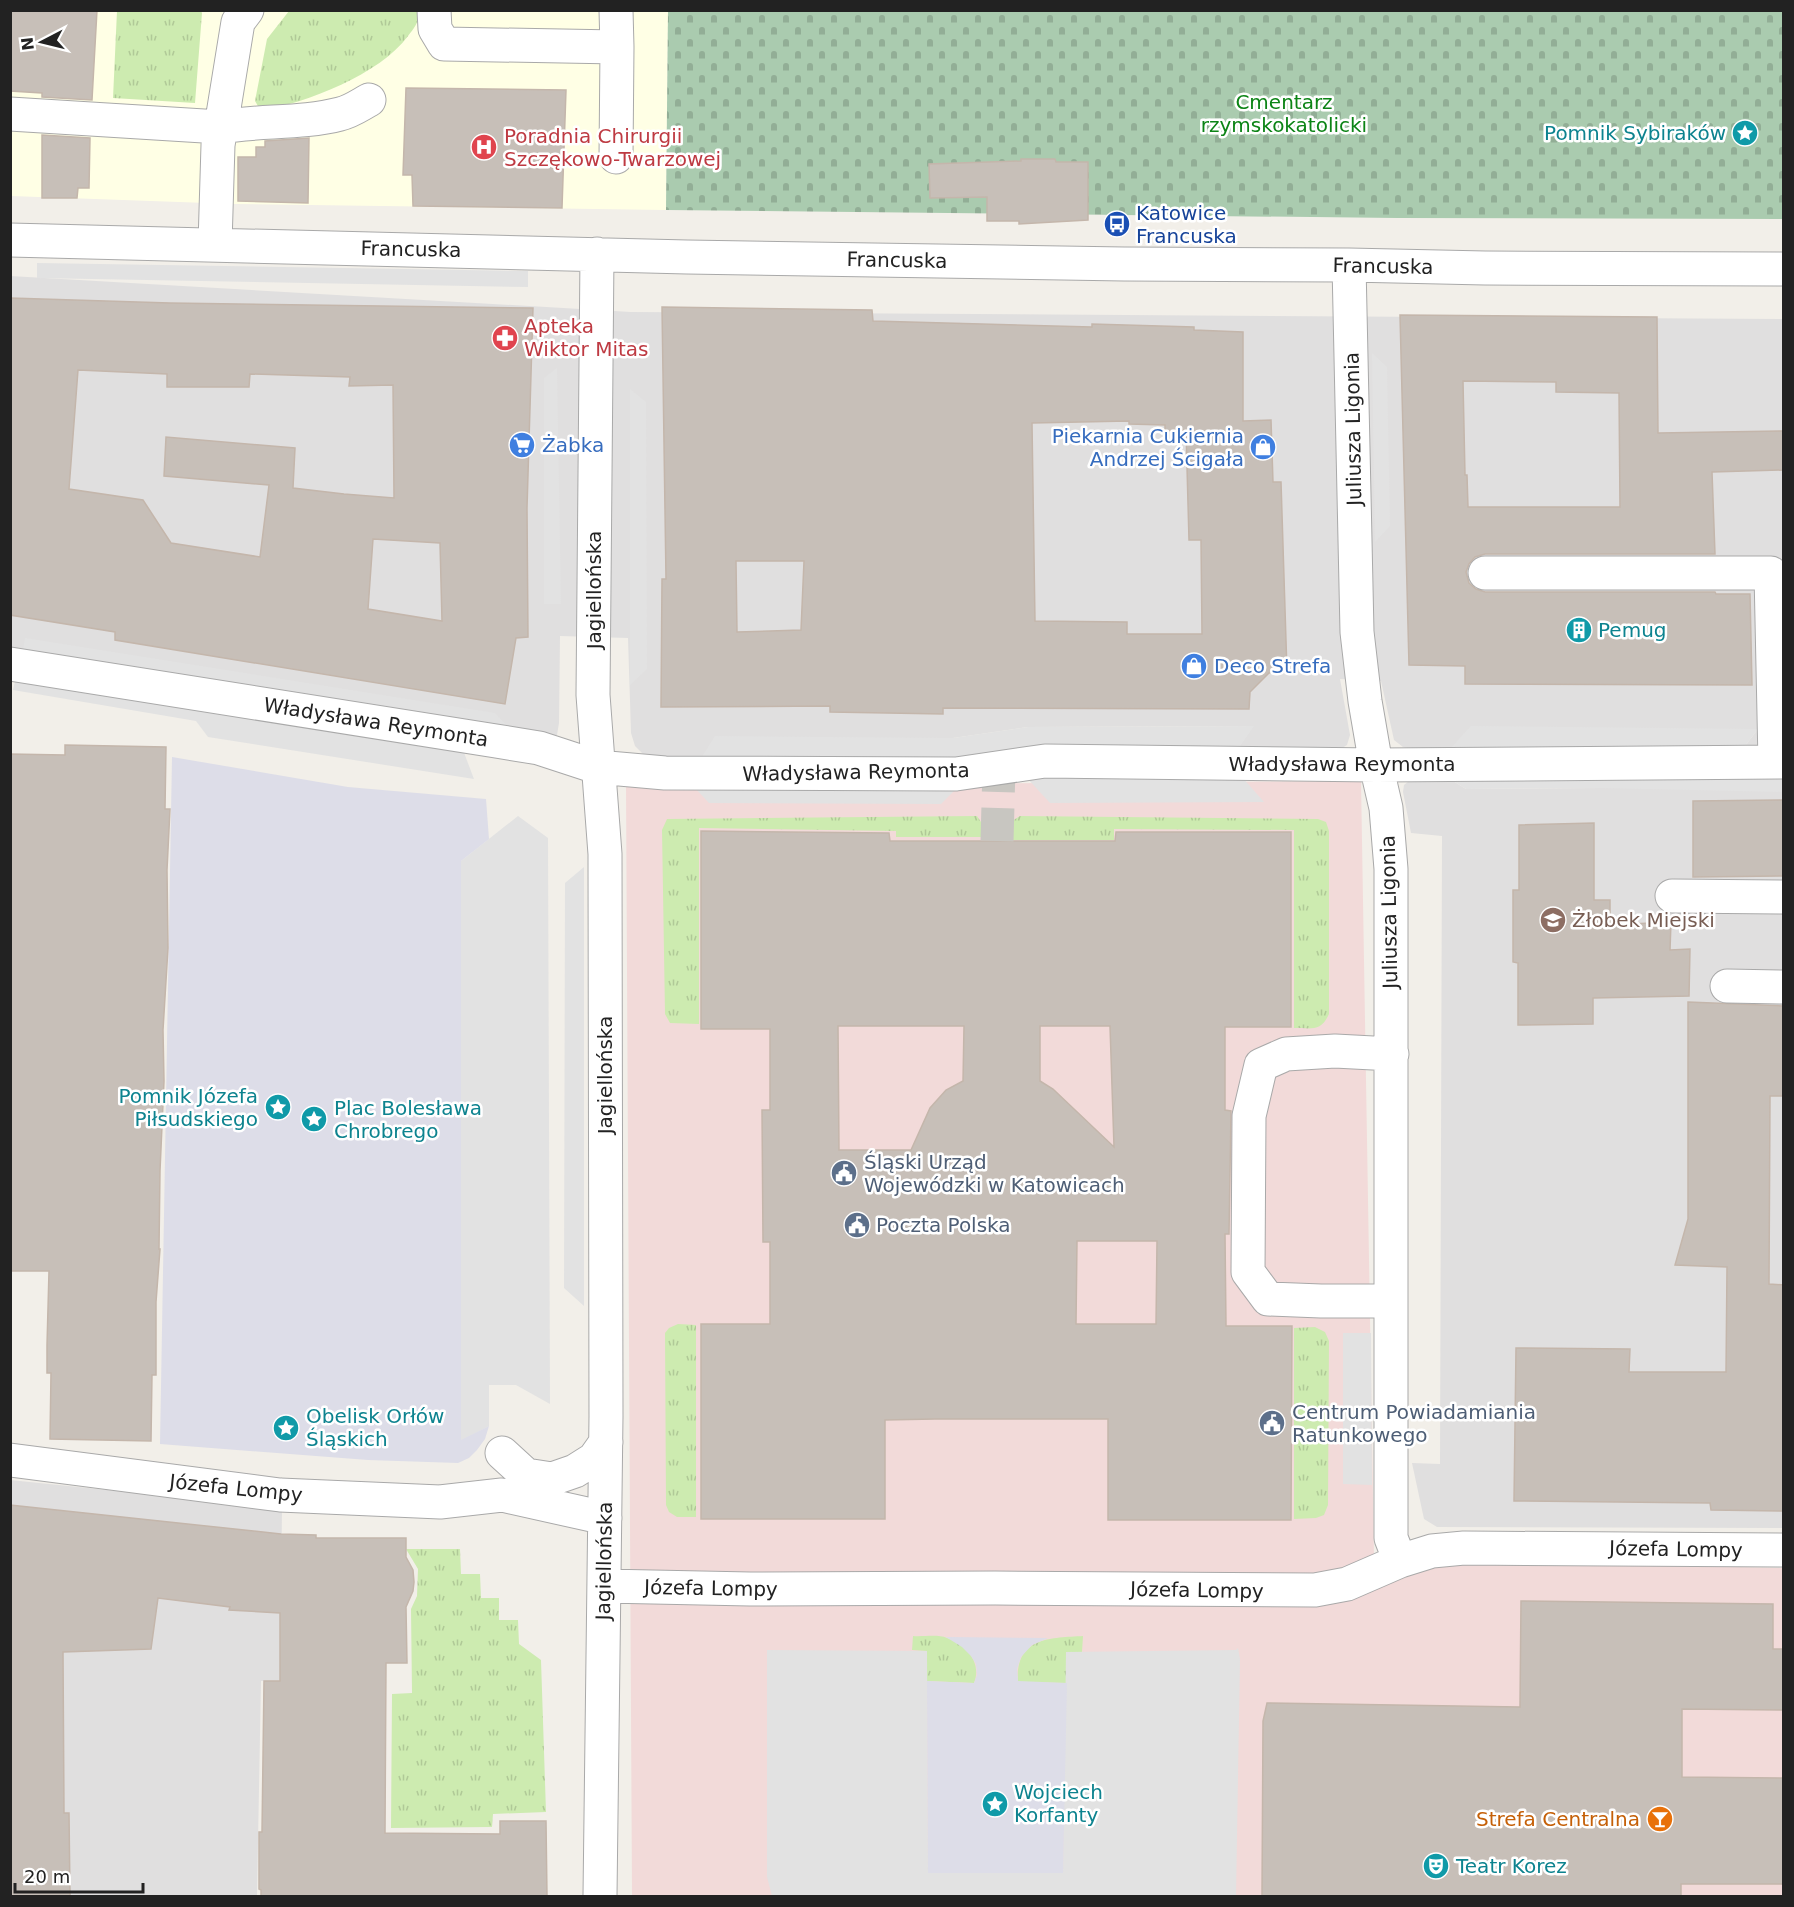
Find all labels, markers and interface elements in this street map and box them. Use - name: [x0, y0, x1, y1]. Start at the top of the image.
- north arrow: [12, 12, 72, 72]
- text: N: [17, 36, 38, 52]
- park label: Cmentarz rzymskokatolicki: [1201, 90, 1367, 137]
- place icon: Pomnik Sybiraków: [1730, 118, 1760, 148]
- place label: Pomnik Sybiraków: [1544, 121, 1726, 145]
- place label: Poradnia Chirurgii Szczękowo-Twarzowej: [504, 124, 721, 171]
- hospital icon: Poradnia Chirurgii Szczękowo-Twarzowej: [469, 132, 499, 162]
- place label: Katowice Francuska: [1136, 201, 1237, 248]
- bus stop icon: Katowice Francuska: [1102, 209, 1132, 239]
- street label: Francuska: [360, 236, 462, 262]
- street label: Francuska: [846, 247, 948, 273]
- street label: Francuska: [1332, 253, 1434, 279]
- place label: Apteka Wiktor Mitas: [524, 314, 648, 361]
- pharmacy icon: Apteka Wiktor Mitas: [490, 323, 520, 353]
- street label: Juliusza Ligonia: [1340, 352, 1366, 508]
- place label: Piekarnia Cukiernia Andrzej Ścigała: [1052, 424, 1244, 471]
- supermarket icon: Żabka: [507, 430, 537, 460]
- shop icon: Piekarnia Cukiernia Andrzej Ścigała: [1248, 432, 1278, 462]
- place label: Żabka: [542, 433, 604, 457]
- street label: Jagiellońska: [582, 531, 606, 651]
- building icon: Pemug: [1564, 615, 1594, 645]
- place label: Pemug: [1598, 618, 1667, 642]
- shop icon: Deco Strefa: [1179, 651, 1209, 681]
- place label: Deco Strefa: [1214, 654, 1331, 678]
- street label: Władysława Reymonta: [262, 692, 490, 752]
- street label: Władysława Reymonta: [1228, 752, 1456, 776]
- street label: Władysława Reymonta: [742, 758, 970, 786]
- street label: Juliusza Ligonia: [1376, 835, 1402, 991]
- school or university icon: Żłobek Miejski: [1538, 905, 1568, 935]
- place label: Żłobek Miejski: [1572, 908, 1715, 932]
- street label: Jagiellońska: [593, 1016, 617, 1136]
- place label: Pomnik Józefa Piłsudskiego: [119, 1084, 258, 1131]
- place icon: Pomnik Józefa Piłsudskiego: [263, 1092, 293, 1122]
- place label: Plac Bolesława Chrobrego: [334, 1096, 482, 1143]
- place icon: Plac Bolesława Chrobrego: [299, 1104, 329, 1134]
- place label: Śląski Urząd Wojewódzki w Katowicach: [864, 1150, 1125, 1197]
- public building icon: Śląski Urząd Wojewódzki w Katowicach: [829, 1158, 859, 1188]
- public building icon: Poczta Polska: [842, 1210, 872, 1240]
- place label: Poczta Polska: [876, 1213, 1011, 1237]
- place label: Centrum Powiadamiania Ratunkowego: [1292, 1400, 1536, 1447]
- place label: Obelisk Orłów Śląskich: [306, 1404, 444, 1451]
- public building icon: Centrum Powiadamiania Ratunkowego: [1257, 1408, 1287, 1438]
- place icon: Obelisk Orłów Śląskich: [271, 1413, 301, 1443]
- street label: Józefa Lompy: [166, 1469, 304, 1507]
- street label: Jagiellońska: [591, 1501, 617, 1623]
- street label: Józefa Lompy: [1607, 1536, 1743, 1562]
- street label: Józefa Lompy: [642, 1575, 778, 1601]
- street label: Józefa Lompy: [1128, 1577, 1264, 1603]
- place label: Wojciech Korfanty: [1014, 1780, 1103, 1827]
- place icon: Wojciech Korfanty: [980, 1789, 1010, 1819]
- bar icon: Strefa Centralna: [1645, 1804, 1675, 1834]
- place label: Strefa Centralna: [1476, 1807, 1640, 1831]
- theatre icon: Teatr Korez: [1421, 1851, 1451, 1881]
- place label: Teatr Korez: [1455, 1854, 1567, 1878]
- scale bar: [15, 1856, 142, 1894]
- text: 20 m: [24, 1866, 70, 1887]

